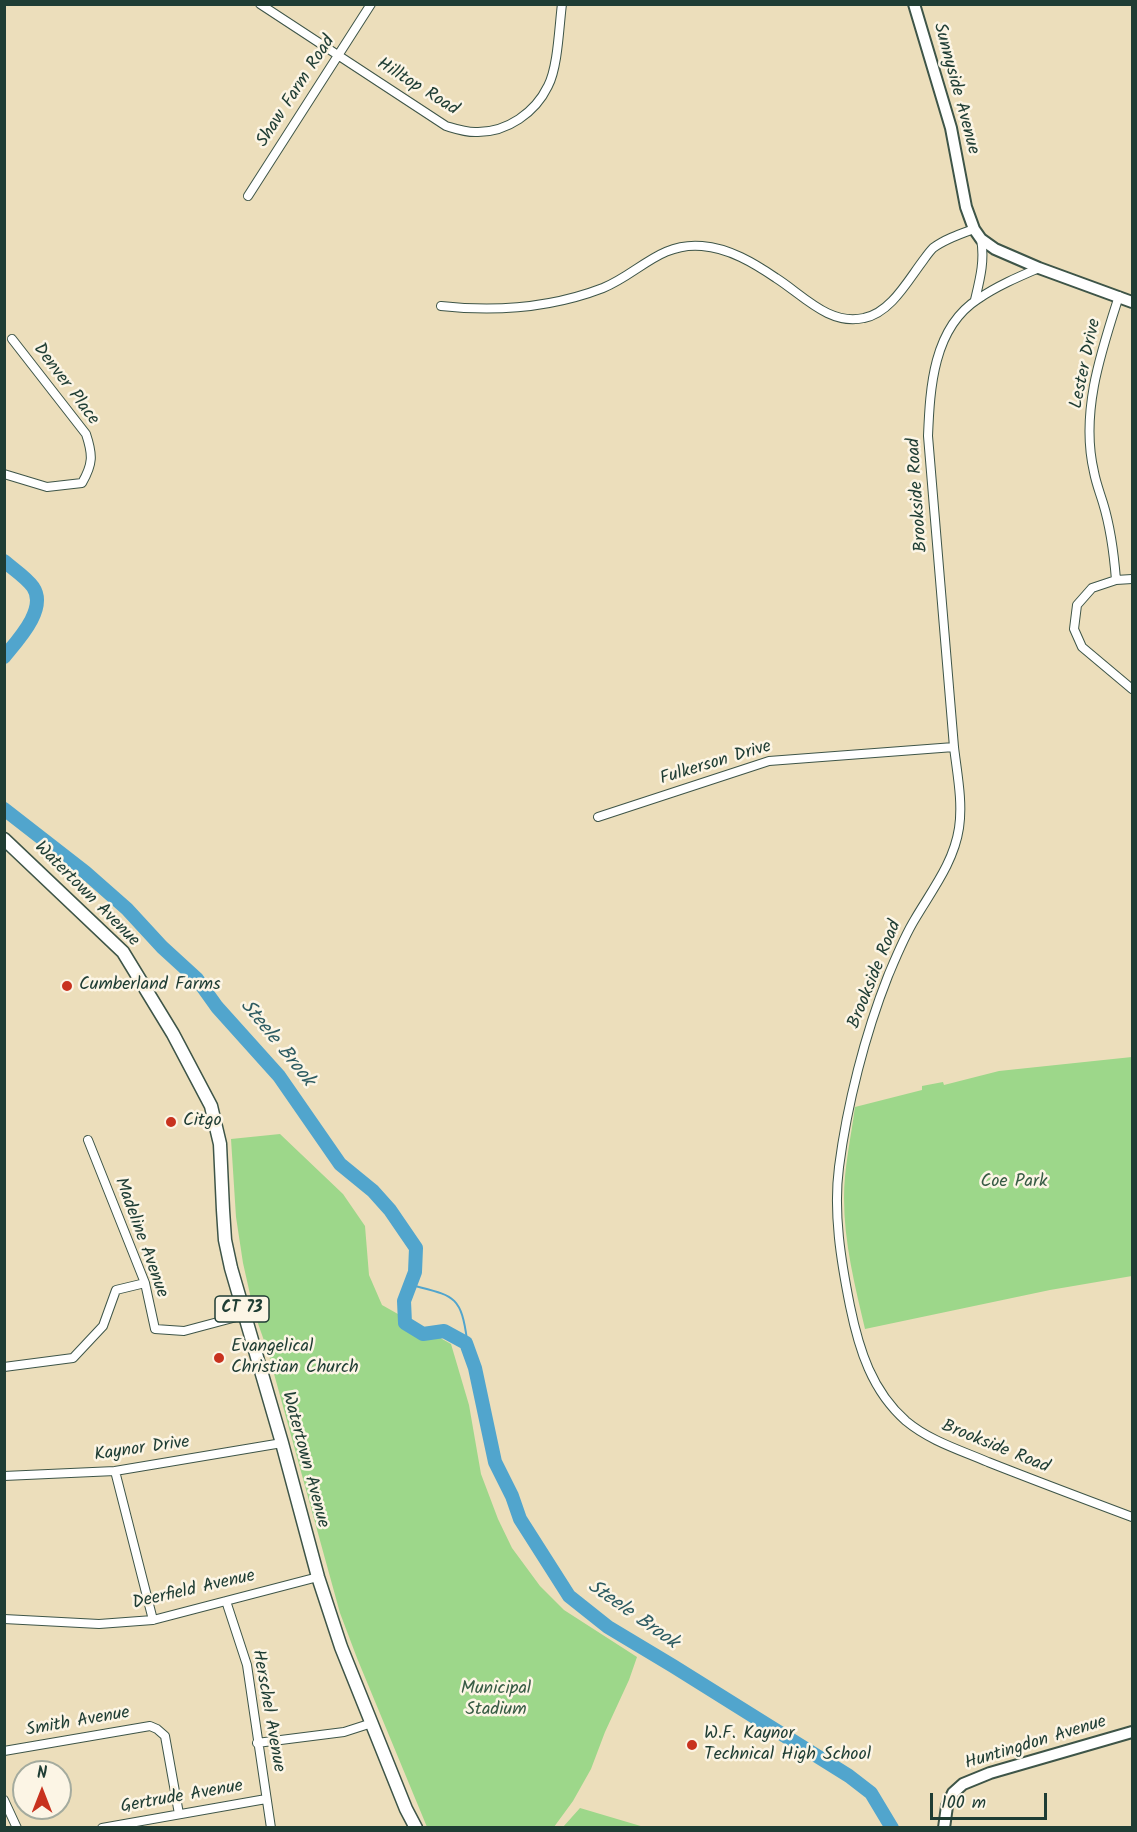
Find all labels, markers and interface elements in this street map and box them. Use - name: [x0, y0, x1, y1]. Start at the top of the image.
- street label: Sunnyside Avenue: [927, 21, 983, 157]
- street label: Shaw Farm Road: [253, 32, 341, 152]
- street label: Hilltop Road: [372, 54, 462, 122]
- street label: Lester Drive: [1067, 317, 1107, 411]
- street label: Denver Place: [27, 340, 103, 430]
- street label: Brookside Road: [904, 437, 934, 553]
- street label: Fulkerson Drive: [658, 737, 774, 791]
- street label: Watertown Avenue: [29, 838, 143, 952]
- street label: Brookside Road: [845, 918, 907, 1032]
- place label: Cumberland Farms: [79, 975, 221, 997]
- marker: Cumberland Farms: [60, 979, 74, 993]
- water label: Steele Brook: [234, 996, 318, 1092]
- place label: Citgo: [183, 1111, 222, 1133]
- marker: Citgo: [164, 1115, 178, 1129]
- park label: Coe Park: [981, 1172, 1047, 1194]
- street label: Madeline Avenue: [108, 1175, 172, 1301]
- road number: CT 73: [215, 1296, 269, 1322]
- place label: Evangelical Christian Church: [231, 1337, 359, 1380]
- marker: Evangelical Christian Church: [212, 1351, 226, 1365]
- street label: Watertown Avenue: [275, 1389, 333, 1531]
- street label: Brookside Road: [938, 1417, 1052, 1479]
- street label: Kaynor Drive: [93, 1433, 191, 1467]
- street label: Deerfield Avenue: [131, 1566, 257, 1616]
- water label: Steele Brook: [582, 1576, 682, 1656]
- street label: Herschel Avenue: [246, 1648, 288, 1774]
- park label: Municipal Stadium: [461, 1679, 531, 1722]
- street label: Smith Avenue: [24, 1703, 132, 1743]
- street label: Huntingdon Avenue: [963, 1712, 1109, 1776]
- place label: W.F. Kaynor Technical High School: [704, 1724, 871, 1766]
- marker: W.F. Kaynor Technical High School: [685, 1738, 699, 1752]
- north arrow: [12, 1760, 72, 1820]
- text: N: [37, 1761, 47, 1786]
- street label: Gertrude Avenue: [119, 1777, 245, 1819]
- scale bar: [933, 1781, 1050, 1819]
- text: 100 m: [941, 1789, 986, 1818]

